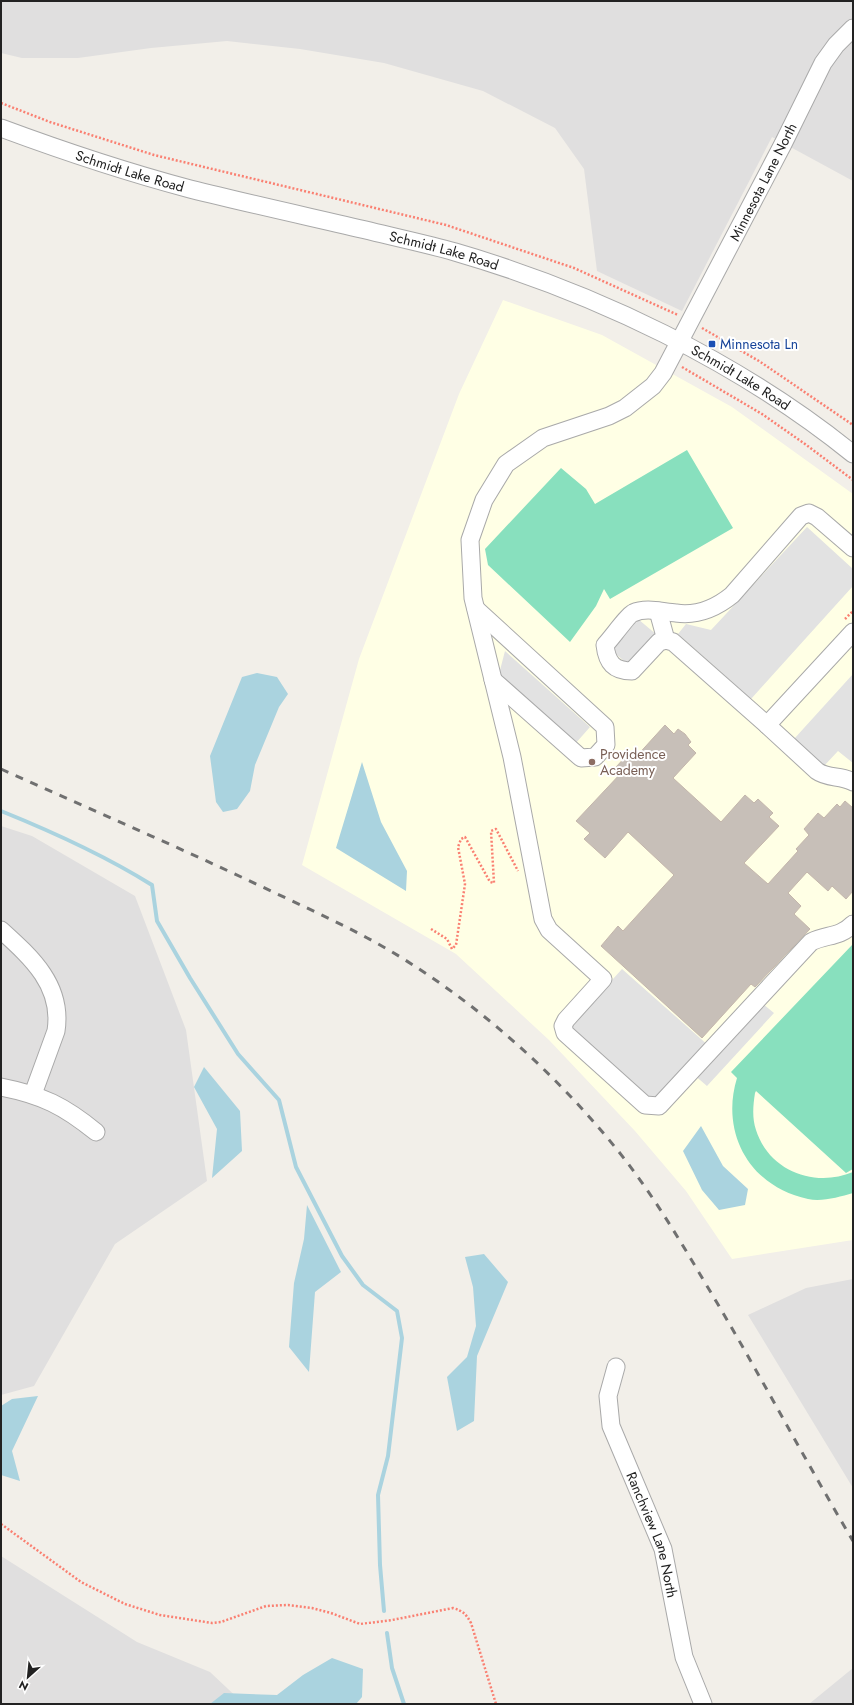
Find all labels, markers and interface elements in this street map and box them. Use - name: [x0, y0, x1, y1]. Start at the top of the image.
- street label: Minnesota Lane North: [725, 119, 801, 245]
- street label: Schmidt Lake Road: [73, 145, 186, 197]
- street label: Schmidt Lake Road: [387, 226, 501, 275]
- place label: Minnesota Ln: [720, 334, 798, 354]
- marker: Minnesota Ln: [707, 339, 717, 349]
- street label: Schmidt Lake Road: [688, 340, 794, 415]
- place label: Providence Academy: [600, 744, 666, 780]
- marker: Providence Academy: [587, 757, 597, 767]
- street label: Ranchview Lane North: [621, 1469, 682, 1599]
- north arrow: [8, 1657, 48, 1697]
- text: N: [16, 1677, 31, 1695]

